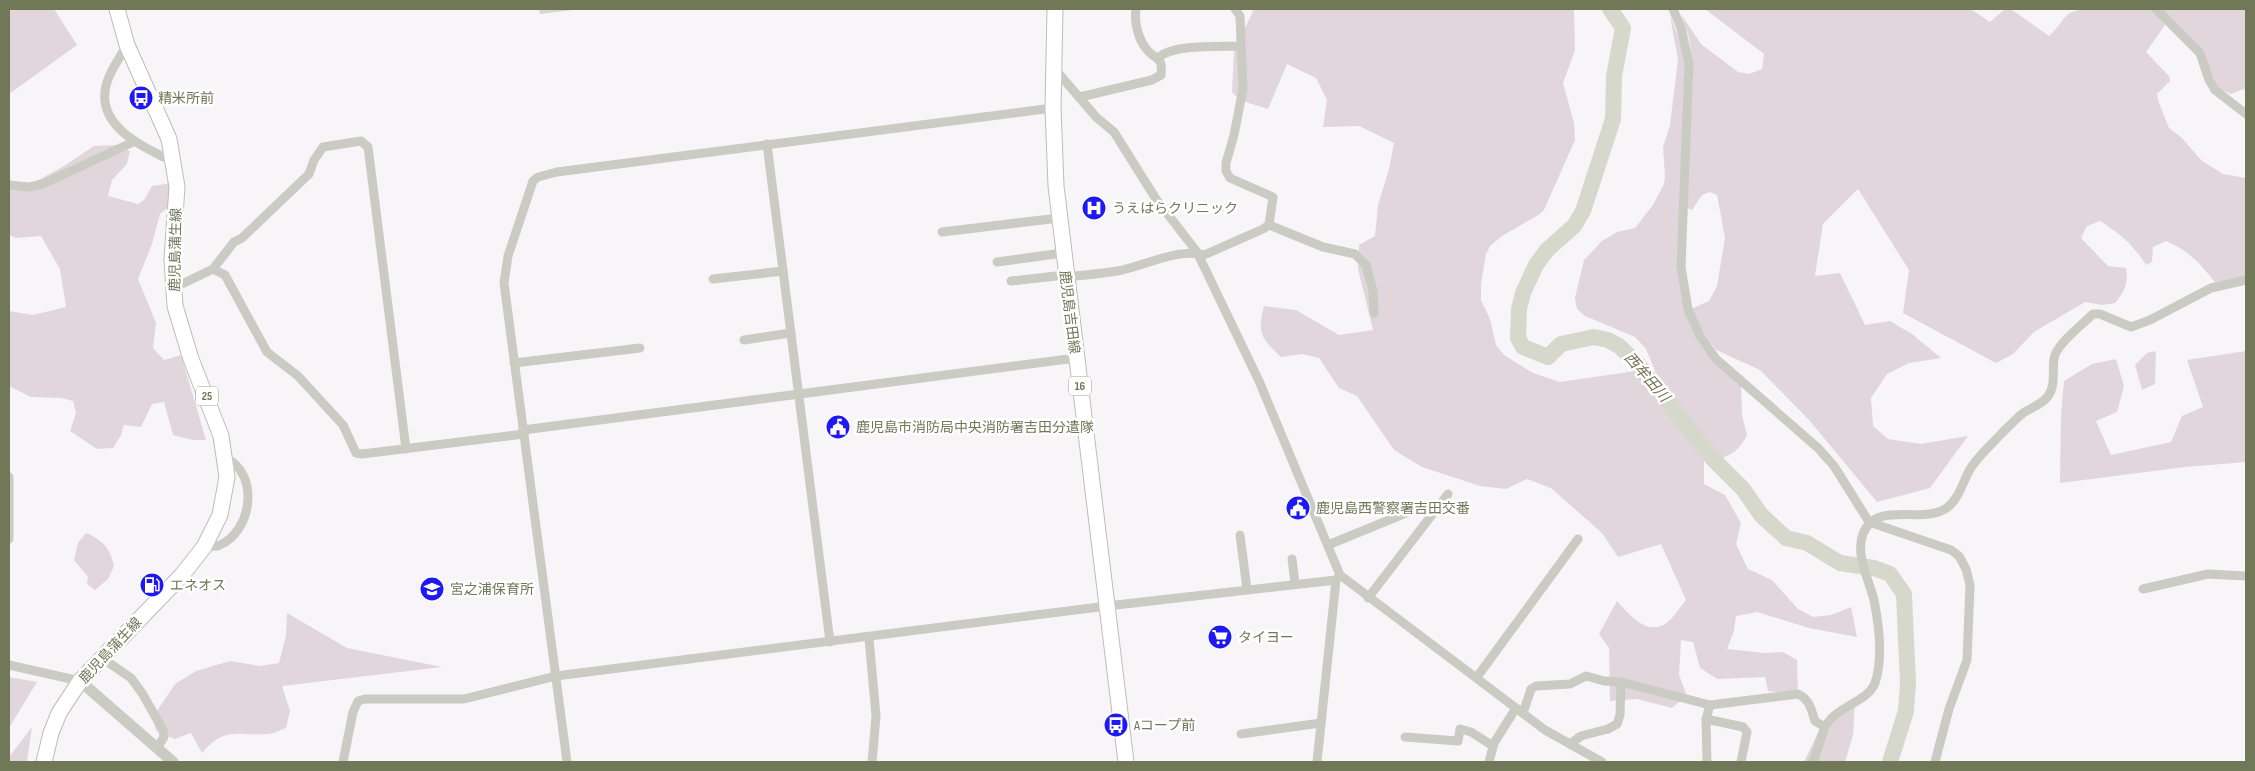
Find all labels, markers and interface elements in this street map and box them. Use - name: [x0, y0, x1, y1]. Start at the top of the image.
- bus stop icon: 精米所前: [128, 85, 154, 111]
- place label: 精米所前: [158, 90, 214, 107]
- hospital icon: うえはらクリニック: [1081, 195, 1107, 221]
- place label: うえはらクリニック: [1112, 200, 1238, 217]
- street label: 鹿児島蒲生線: [166, 208, 185, 292]
- street label: 鹿児島吉田線: [1056, 269, 1083, 355]
- water label: 西牟田川: [1620, 348, 1675, 408]
- road number: 16: [1069, 376, 1091, 396]
- road number: 25: [196, 386, 218, 406]
- public building icon: 鹿児島市消防局中央消防署吉田分遣隊: [825, 414, 851, 440]
- place label: 鹿児島市消防局中央消防署吉田分遣隊: [856, 419, 1094, 436]
- public building icon: 鹿児島西警察署吉田交番: [1285, 495, 1311, 521]
- place label: 鹿児島西警察署吉田交番: [1316, 500, 1470, 517]
- fuel station icon: エネオス: [139, 572, 165, 598]
- school or university icon: 宮之浦保育所: [419, 576, 445, 602]
- place label: エネオス: [170, 577, 226, 594]
- place label: 宮之浦保育所: [450, 581, 534, 598]
- street label: 鹿児島蒲生線: [76, 614, 145, 687]
- supermarket icon: タイヨー: [1207, 624, 1233, 650]
- place label: タイヨー: [1238, 629, 1294, 646]
- bus stop icon: Aコープ前: [1103, 712, 1129, 738]
- place label: Aコープ前: [1133, 717, 1195, 734]

